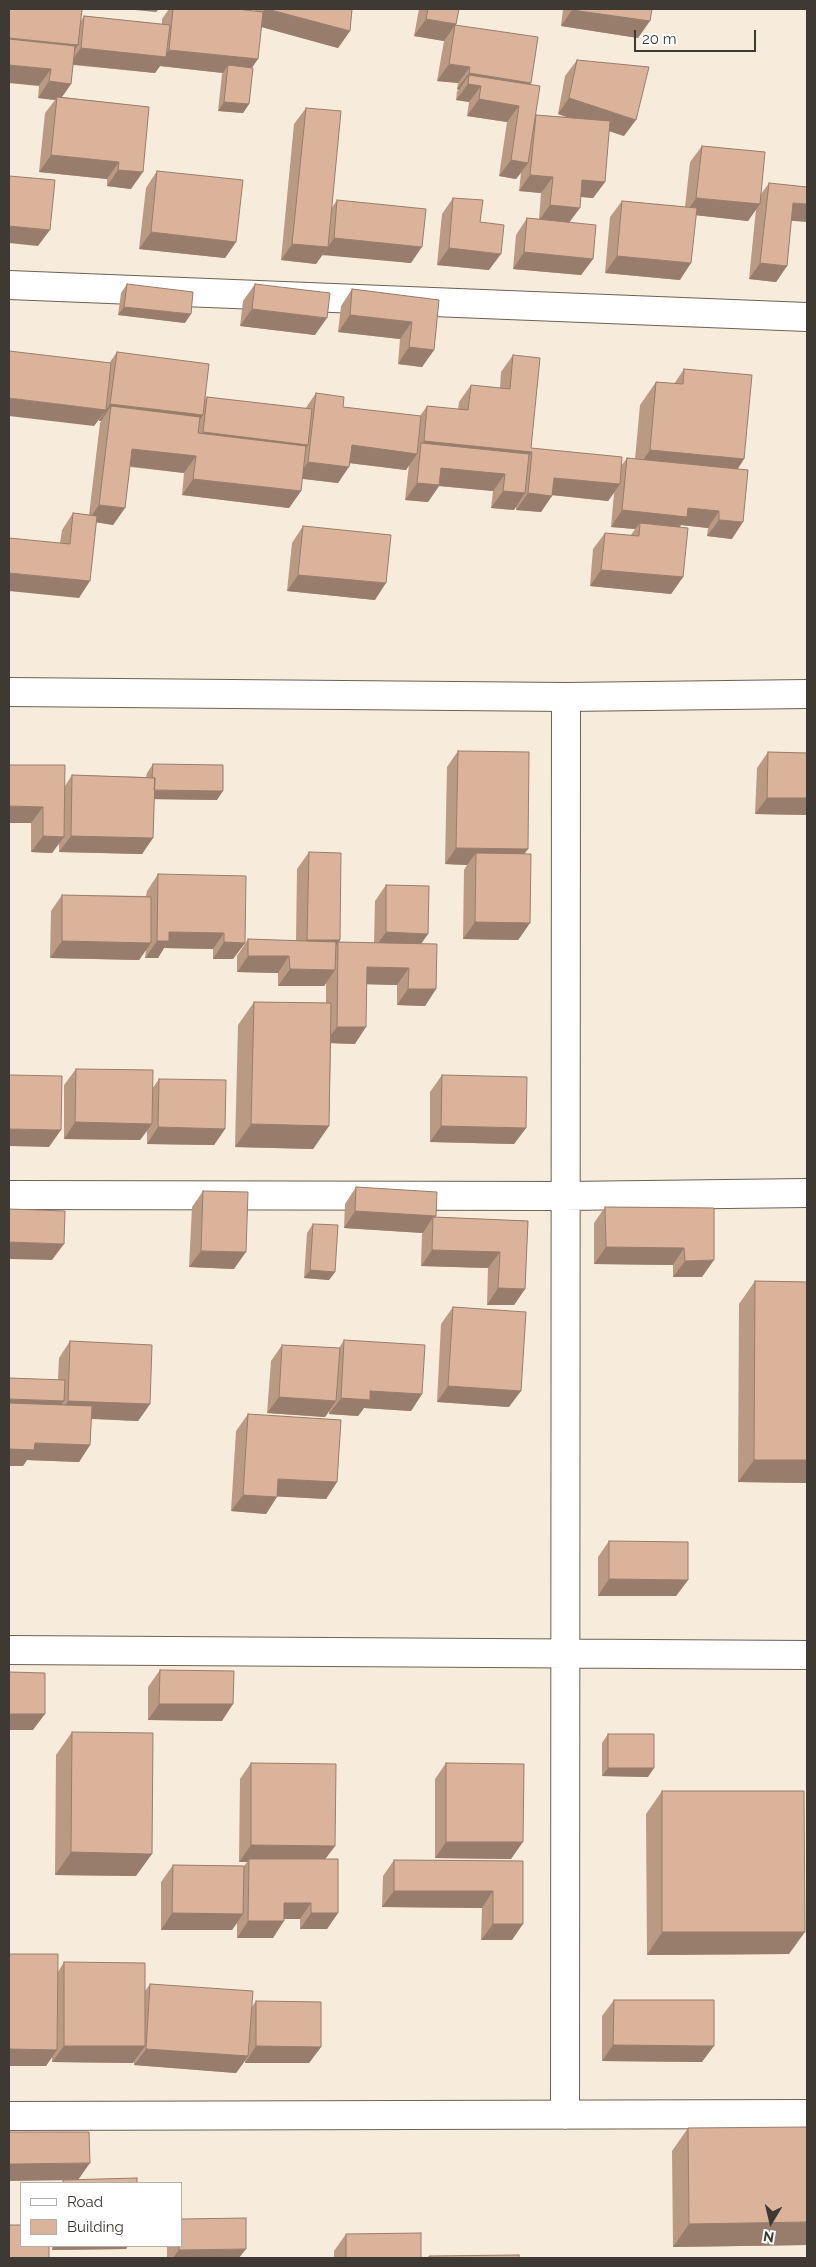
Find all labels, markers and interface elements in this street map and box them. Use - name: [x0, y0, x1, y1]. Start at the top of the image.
- scale bar: [636, 20, 758, 52]
- text: 20 m: [642, 30, 677, 48]
- legend: [20, 2182, 182, 2247]
- text: Road: [67, 2193, 103, 2211]
- north arrow: [746, 2197, 796, 2247]
- text: Building: [67, 2218, 124, 2236]
- text: N: [762, 2228, 775, 2246]

